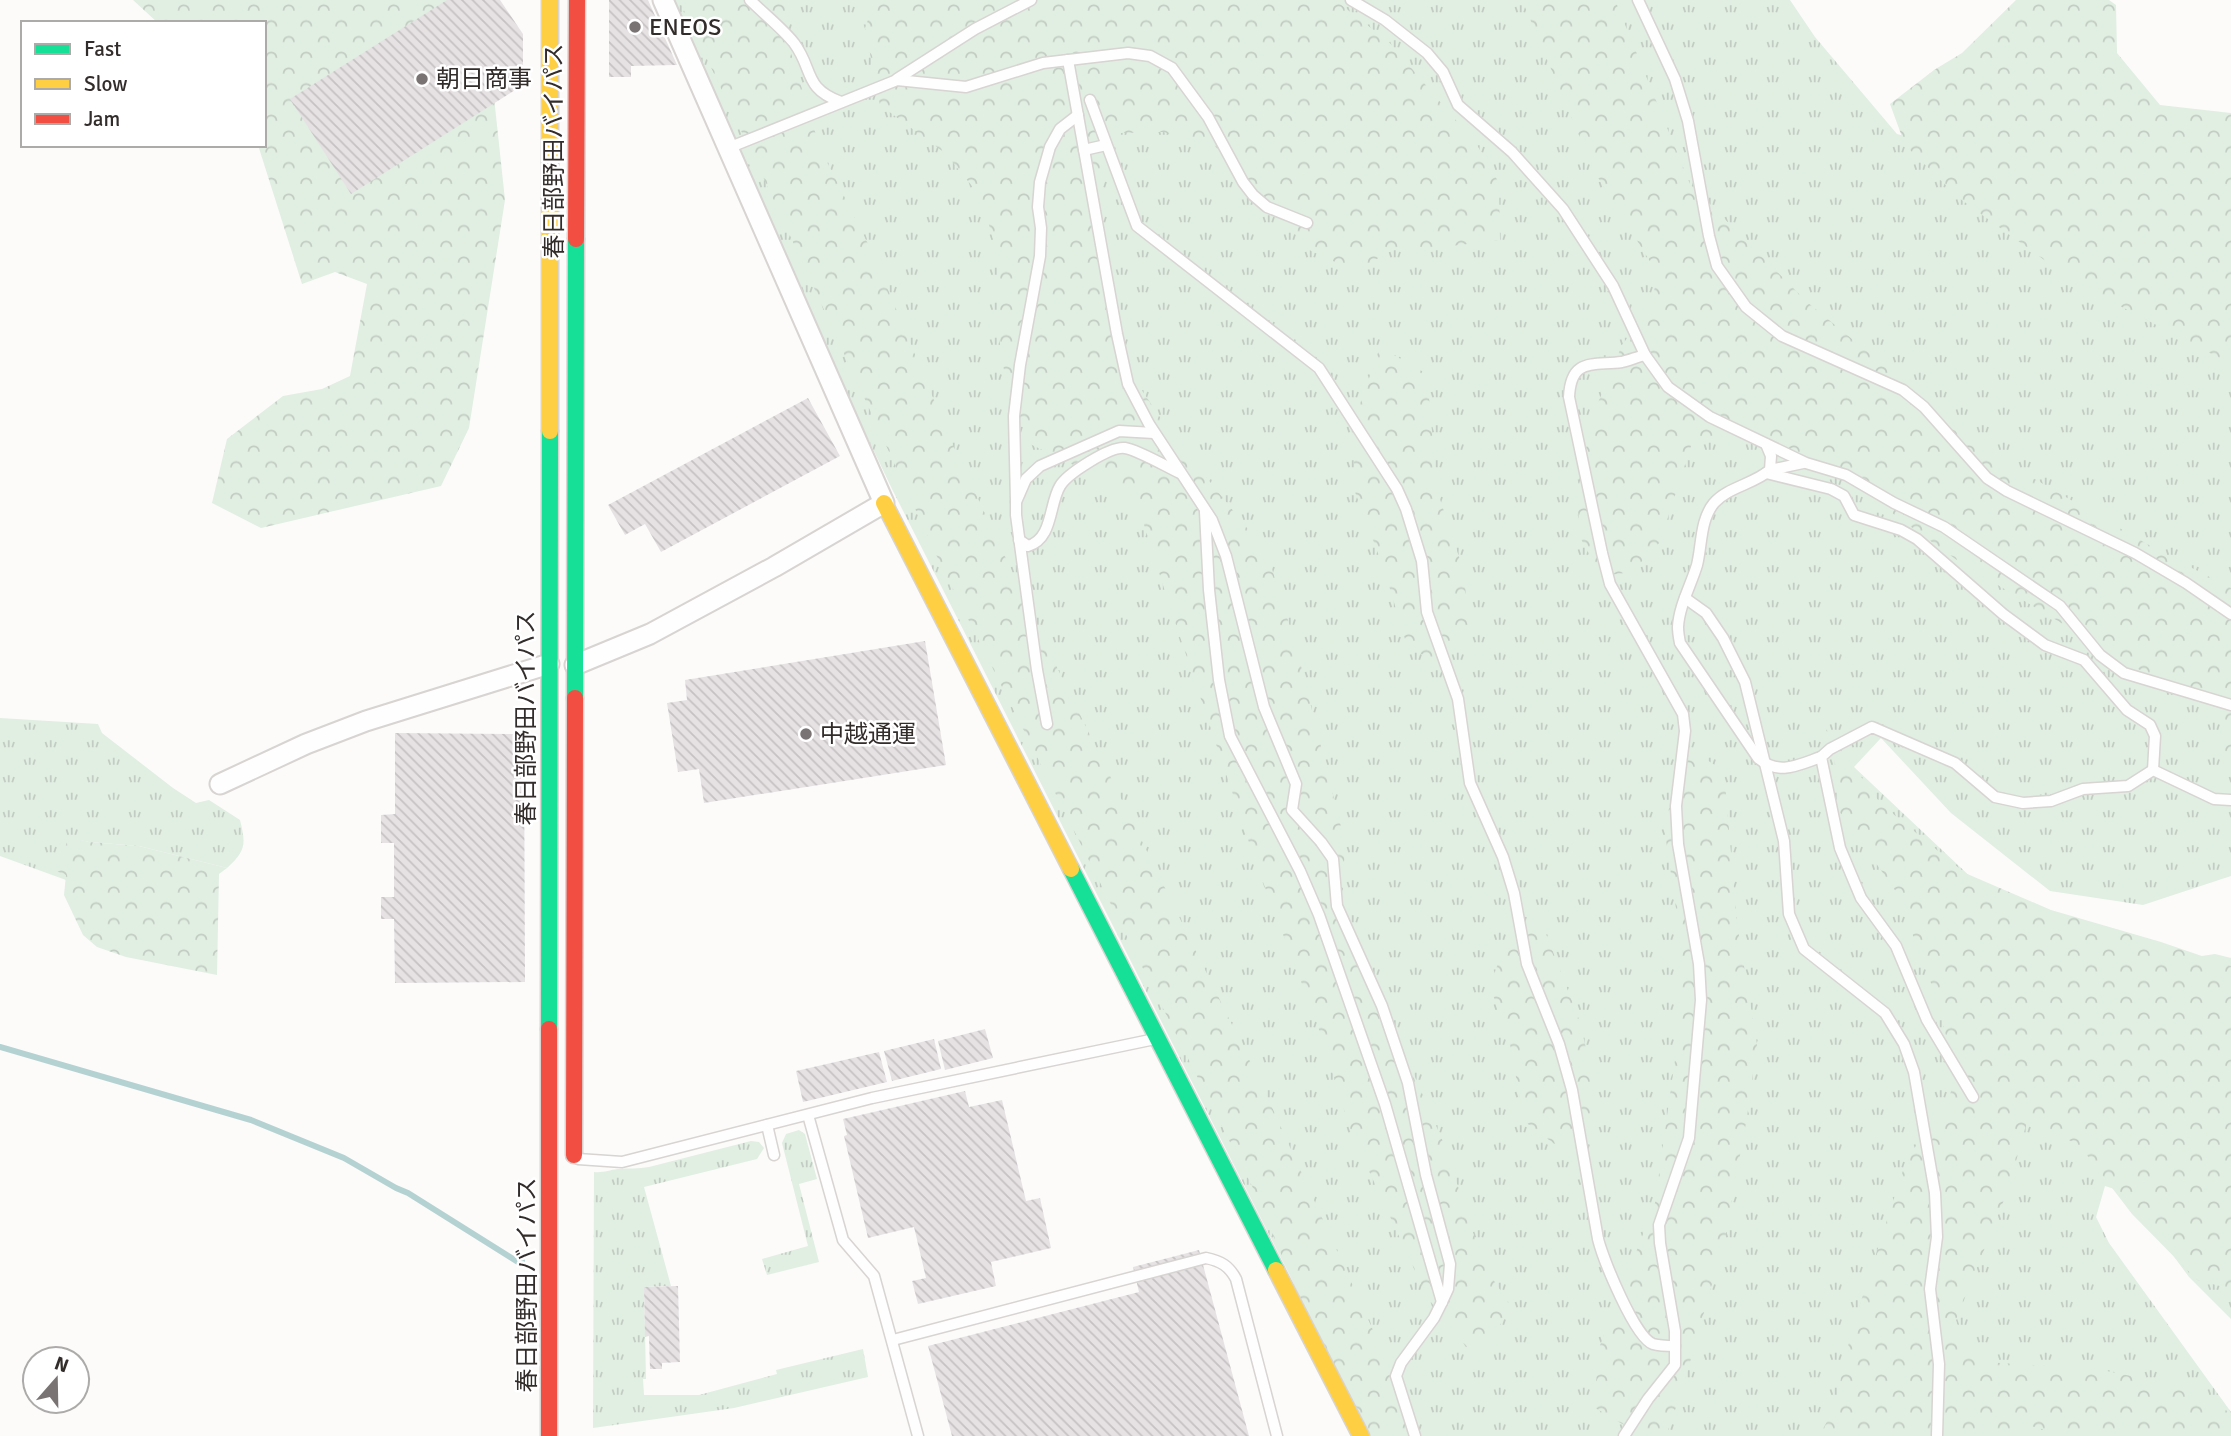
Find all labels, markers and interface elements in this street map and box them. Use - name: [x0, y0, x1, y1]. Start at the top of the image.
- place label: ENEOS: [649, 12, 721, 42]
- marker: ENEOS: [627, 19, 643, 35]
- legend: [21, 21, 266, 147]
- text: Fast: [84, 36, 121, 62]
- street label: 春日部野田バイパス: [539, 43, 569, 259]
- place label: 朝日商事: [436, 64, 532, 94]
- text: Slow: [84, 71, 128, 97]
- marker: 朝日商事: [414, 71, 430, 87]
- text: Jam: [84, 106, 120, 132]
- street label: 春日部野田バイパス: [511, 610, 541, 826]
- place label: 中越通運: [820, 719, 916, 749]
- marker: 中越通運: [798, 726, 814, 742]
- street label: 春日部野田バイパス: [512, 1177, 542, 1393]
- north arrow: [21, 1345, 91, 1415]
- text: N: [51, 1351, 72, 1379]

